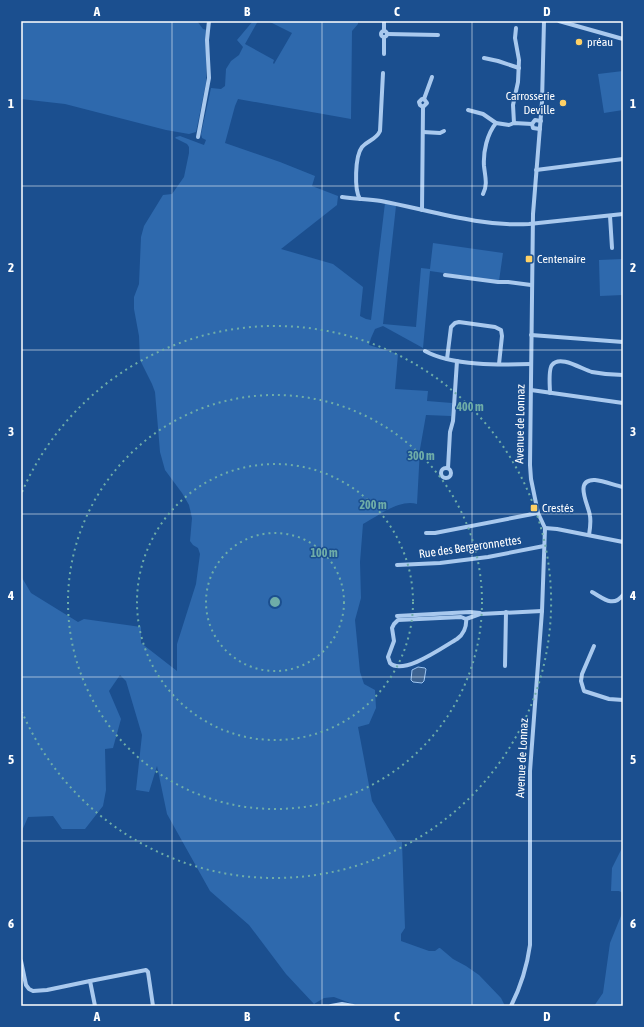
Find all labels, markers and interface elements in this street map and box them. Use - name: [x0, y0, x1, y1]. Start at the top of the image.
- text: A: [93, 4, 101, 19]
- text: B: [244, 4, 251, 19]
- text: C: [394, 4, 400, 19]
- text: D: [543, 4, 551, 19]
- place label: préau: [587, 35, 613, 49]
- marker: préau: [574, 37, 584, 47]
- place label: Carrosserie Deville: [506, 89, 555, 117]
- text: 1: [8, 96, 14, 111]
- text: 1: [630, 96, 636, 111]
- marker: Carrosserie Deville: [558, 98, 568, 108]
- place label: Centenaire: [537, 252, 586, 266]
- marker: Centenaire: [524, 254, 534, 264]
- text: 2: [8, 260, 14, 275]
- text: 2: [630, 260, 636, 275]
- street label: Avenue de Lonnaz: [512, 383, 528, 464]
- text: 400 m: [455, 400, 484, 414]
- text: 3: [8, 424, 14, 439]
- text: 3: [630, 424, 636, 439]
- text: 300 m: [407, 449, 435, 463]
- text: 200 m: [359, 498, 387, 512]
- place label: Crestés: [542, 501, 574, 515]
- marker: Crestés: [529, 503, 539, 513]
- street label: Rue des Bergeronnettes: [418, 533, 522, 561]
- text: 100 m: [310, 546, 338, 560]
- text: 4: [7, 588, 14, 603]
- text: 4: [629, 588, 636, 603]
- centre of rings: [268, 595, 282, 609]
- street label: Avenue de Lonnaz: [513, 717, 531, 798]
- text: 5: [8, 752, 14, 767]
- text: 5: [630, 752, 636, 767]
- text: 6: [8, 916, 14, 931]
- text: 6: [630, 916, 636, 931]
- text: A: [93, 1009, 101, 1024]
- text: B: [244, 1009, 251, 1024]
- text: C: [394, 1009, 400, 1024]
- text: D: [543, 1009, 551, 1024]

